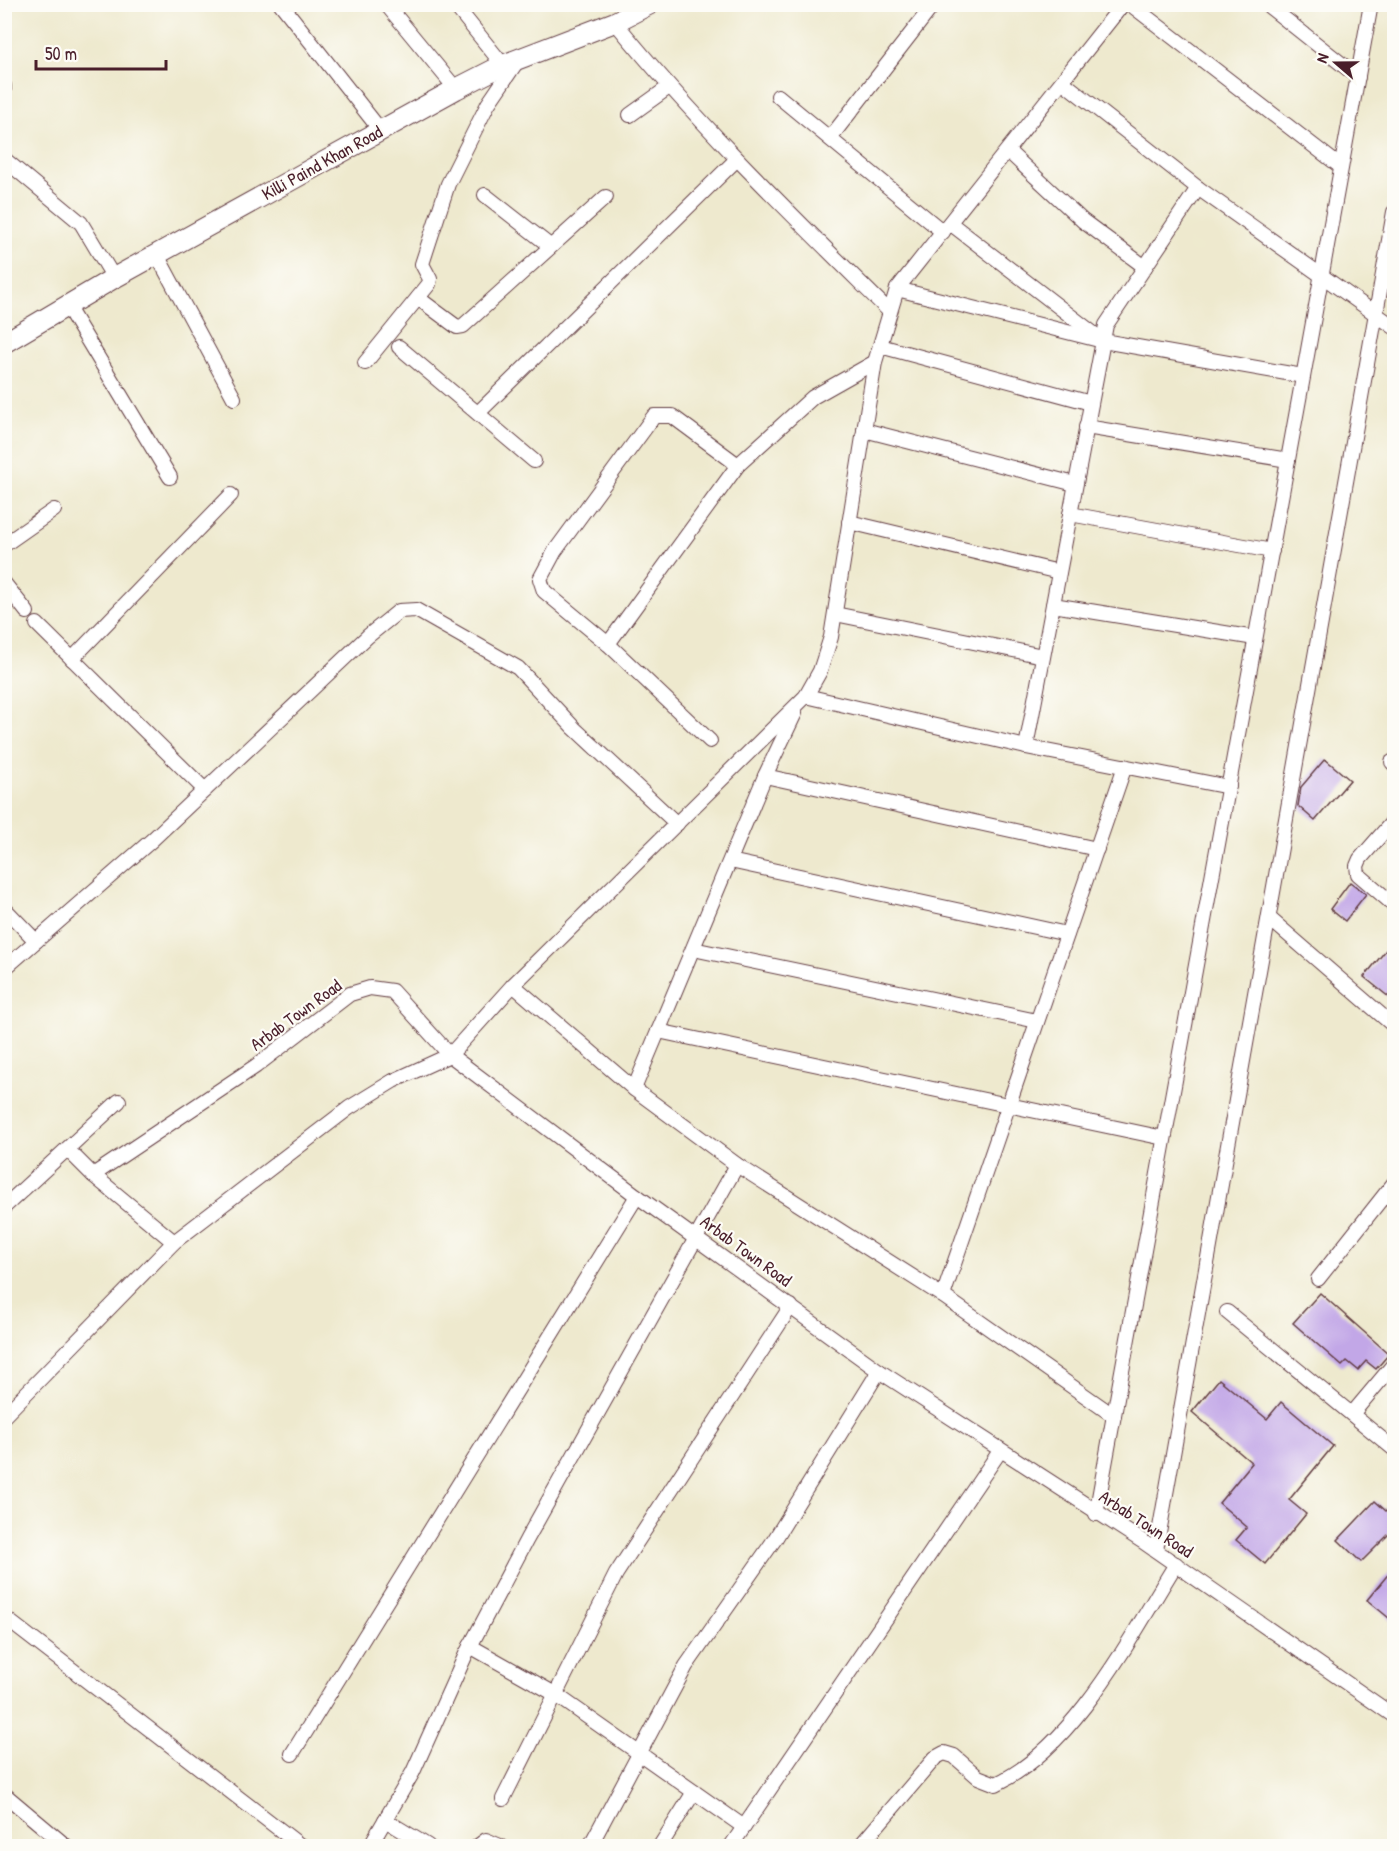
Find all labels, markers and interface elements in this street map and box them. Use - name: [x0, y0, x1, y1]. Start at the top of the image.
- scale bar: [36, 33, 166, 71]
- north arrow: [1306, 33, 1366, 93]
- text: 50 m: [45, 41, 77, 66]
- text: N: [1310, 50, 1334, 66]
- street label: Killi Paind Khan Road: [257, 119, 387, 206]
- street label: Arbab Town Road: [245, 973, 347, 1056]
- street label: Arbab Town Road: [695, 1209, 797, 1292]
- street label: Arbab Town Road: [1094, 1484, 1198, 1563]

